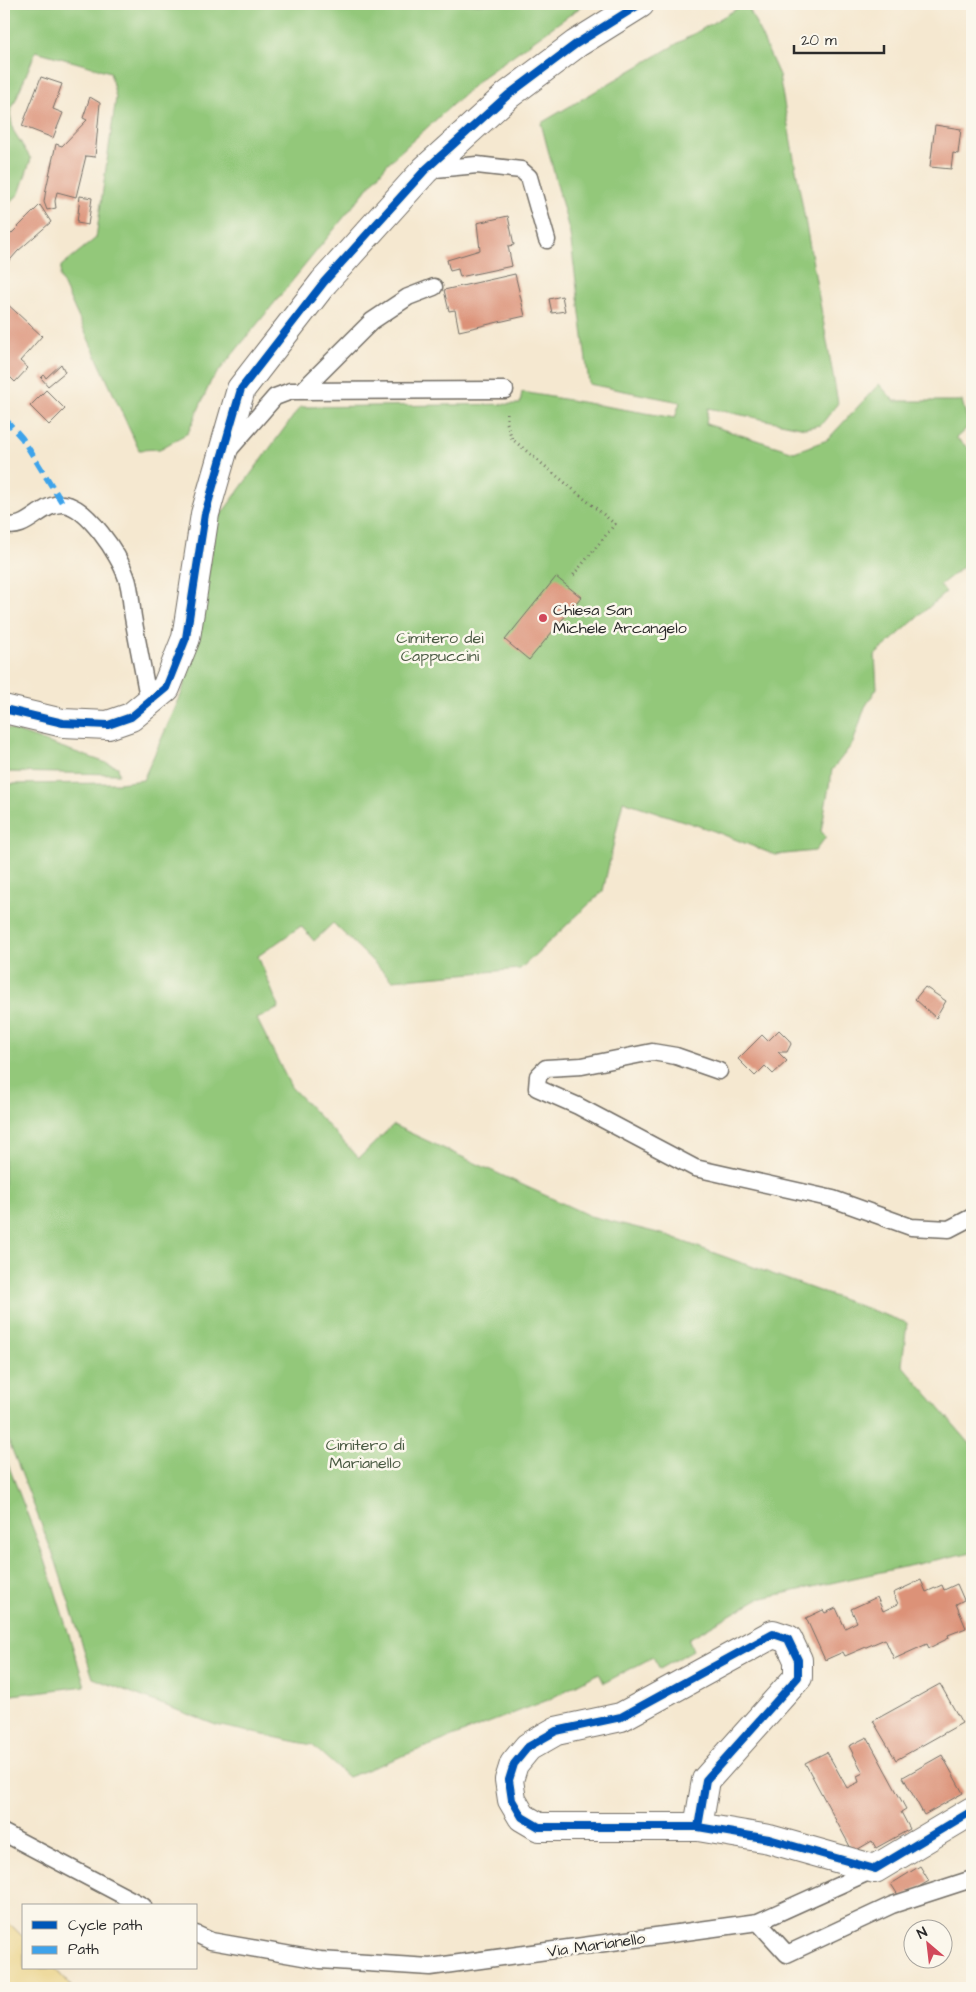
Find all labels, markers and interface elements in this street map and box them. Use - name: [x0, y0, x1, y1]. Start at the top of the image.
- scale bar: [794, 22, 884, 54]
- text: 20 m: [801, 30, 837, 51]
- place label: Chiesa San Michele Arcangelo: [553, 599, 687, 640]
- marker: Chiesa San Michele Arcangelo: [537, 612, 549, 624]
- park label: Cimitero dei Cappuccini: [396, 627, 484, 667]
- park label: Cimitero di Marianello: [326, 1434, 405, 1474]
- legend: [22, 1904, 198, 1970]
- text: Cycle path: [68, 1915, 143, 1937]
- north arrow: [904, 1920, 954, 1970]
- text: N: [914, 1922, 931, 1944]
- street label: Via Marianello: [546, 1927, 646, 1963]
- text: Path: [68, 1939, 99, 1960]

